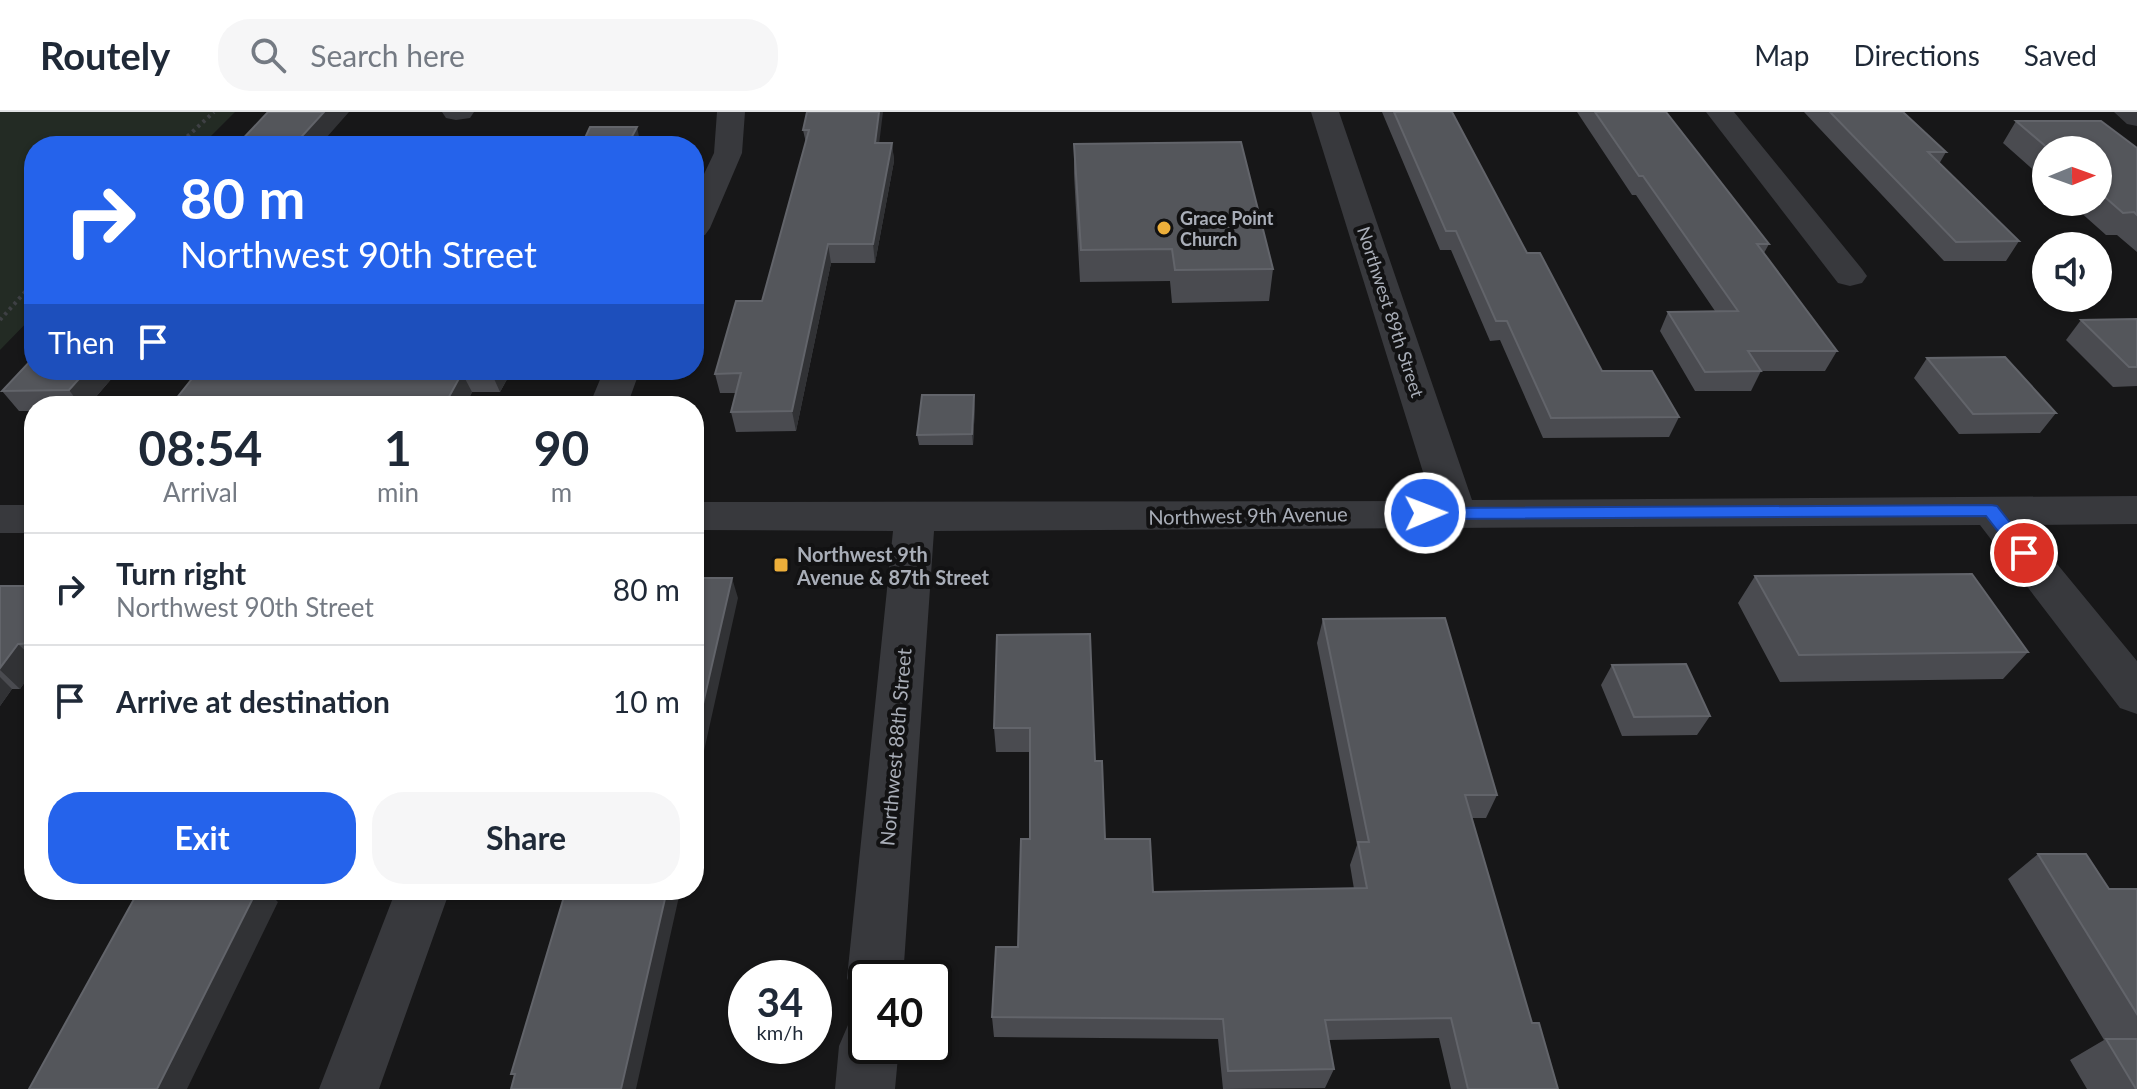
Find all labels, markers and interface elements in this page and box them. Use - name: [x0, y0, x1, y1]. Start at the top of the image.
- search box: [218, 19, 778, 91]
- text: Routely: [40, 32, 170, 78]
- icon: search: [246, 33, 290, 77]
- text: Search here: [310, 37, 465, 73]
- text: Map: [1754, 38, 1809, 72]
- text: Directions: [1853, 38, 1980, 72]
- text: Saved: [2024, 38, 2097, 72]
- north arrow: [2032, 136, 2112, 216]
- map controls: [2032, 136, 2112, 312]
- text: 80 m: [180, 164, 305, 231]
- icon: right: [48, 168, 152, 272]
- place label: Grace Point Church: [1180, 207, 1274, 250]
- marker: Grace Point Church: [1155, 219, 1173, 237]
- street label: Northwest 89th Street: [1353, 224, 1429, 401]
- text: Northwest 90th Street: [180, 232, 537, 276]
- button: sound: [2032, 232, 2112, 312]
- icon: arrive: [131, 320, 175, 364]
- text: Then: [48, 324, 115, 360]
- text: 08:54: [139, 419, 262, 476]
- text: 1: [384, 419, 412, 476]
- text: 90: [534, 419, 589, 476]
- position arrow: [1383, 471, 1467, 555]
- text: Arrival: [163, 476, 238, 508]
- text: min: [377, 476, 419, 508]
- text: m: [551, 476, 572, 508]
- street label: Northwest 9th Avenue: [1148, 501, 1348, 529]
- pin: [1990, 519, 2058, 587]
- icon: arrive: [2002, 531, 2046, 575]
- place label: Northwest 9th Avenue & 87th Street: [796, 542, 990, 589]
- text: Turn right: [116, 555, 246, 591]
- marker: Northwest 9th Avenue & 87th Street: [772, 556, 790, 574]
- icon: right: [48, 567, 92, 611]
- text: 80 m: [613, 571, 680, 607]
- text: Northwest 90th Street: [116, 591, 374, 623]
- street label: Northwest 88th Street: [874, 647, 916, 847]
- icon: arrive: [48, 679, 92, 723]
- text: Arrive at destination: [116, 683, 390, 719]
- text: 10 m: [613, 683, 680, 719]
- button: Exit: [48, 792, 356, 884]
- button: Share: [372, 792, 680, 884]
- speed limit sign: 40: [848, 960, 952, 1064]
- text: 34: [757, 978, 803, 1026]
- text: km/h: [757, 1020, 803, 1044]

